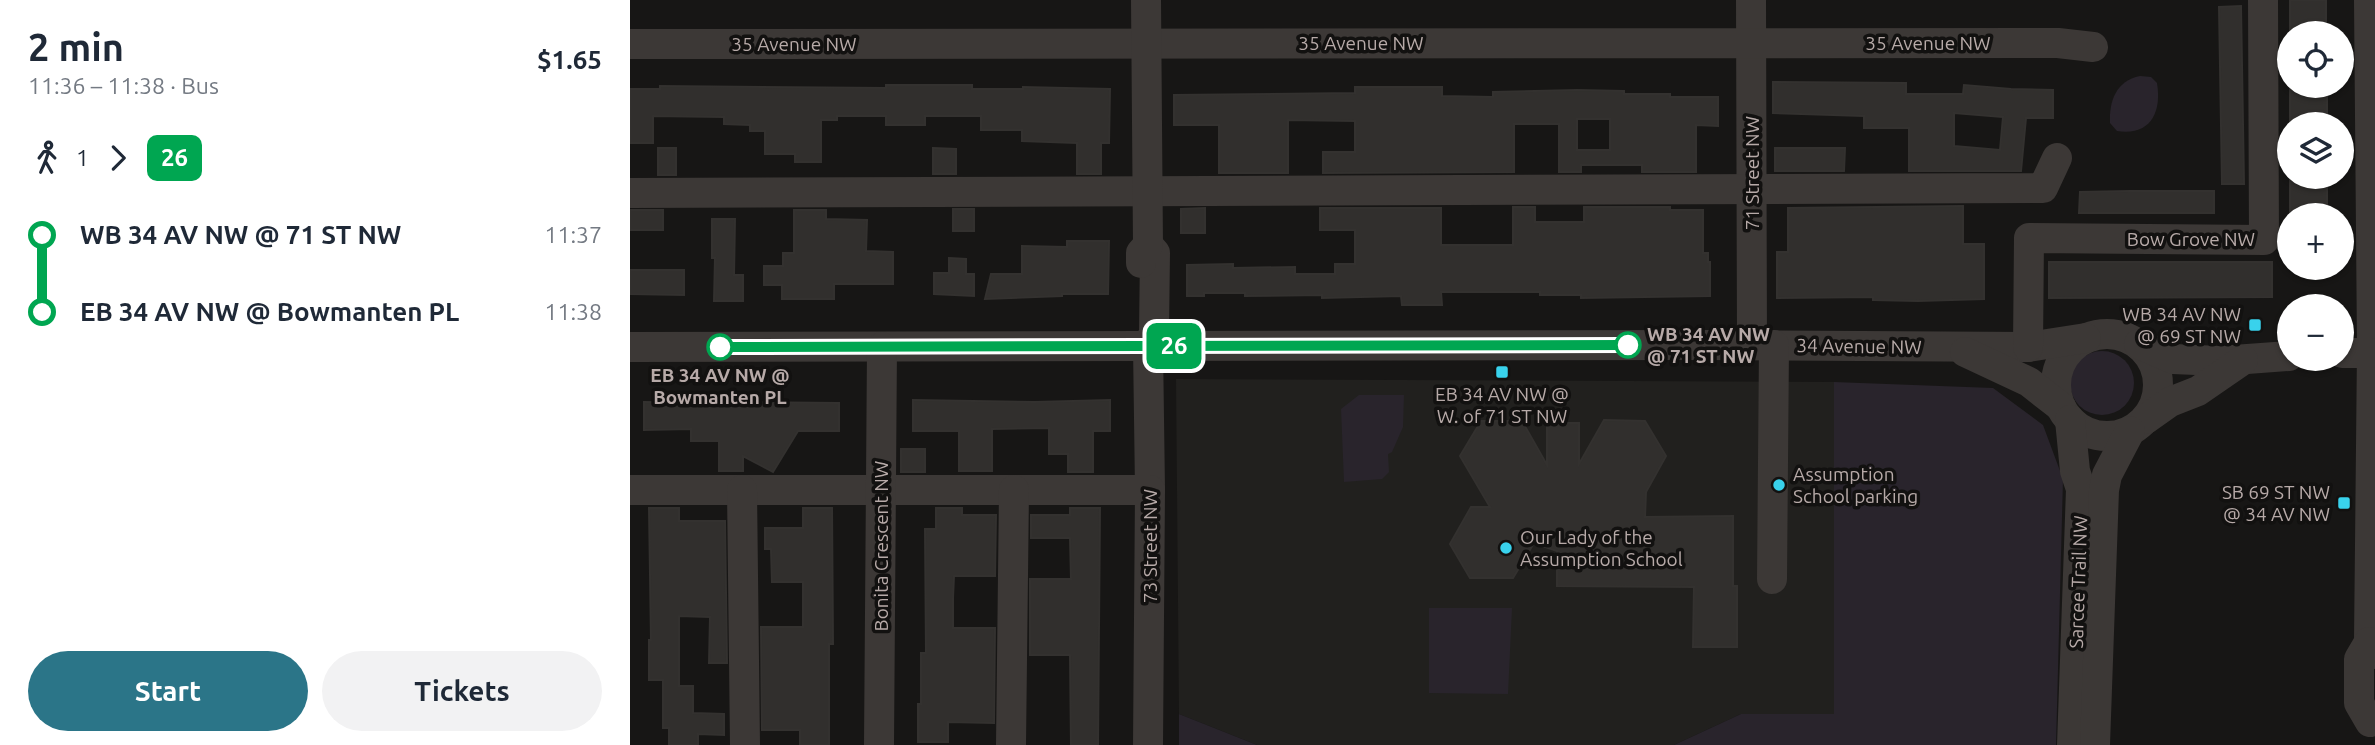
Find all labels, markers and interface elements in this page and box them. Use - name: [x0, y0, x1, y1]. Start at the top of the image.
- map controls: [2277, 21, 2354, 371]
- button: locate: [2277, 21, 2354, 98]
- text: 2 min: [28, 26, 124, 68]
- street label: 35 Avenue NW: [1298, 32, 1424, 54]
- street label: 35 Avenue NW: [1865, 32, 1991, 54]
- street label: 35 Avenue NW: [731, 33, 857, 55]
- text: $1.65: [537, 45, 602, 74]
- text: 11:36 – 11:38 · Bus: [28, 73, 219, 98]
- button: layers: [2277, 112, 2354, 189]
- street label: 71 Street NW: [1741, 116, 1763, 230]
- icon: walk: [28, 139, 66, 177]
- icon: forward: [99, 139, 137, 177]
- text: 26: [161, 144, 188, 171]
- text: 1: [76, 145, 89, 170]
- button: +: [2277, 203, 2354, 280]
- text: WB 34 AV NW @ 71 ST NW: [80, 220, 401, 249]
- text: 11:37: [544, 222, 602, 247]
- street label: Bow Grove NW: [2127, 228, 2255, 250]
- button: −: [2277, 294, 2354, 371]
- text: EB 34 AV NW @ Bowmanten PL: [80, 297, 459, 326]
- text: 11:38: [544, 299, 602, 324]
- place label: WB 34 AV NW @ 69 ST NW: [2122, 303, 2241, 347]
- marker: WB 34 AV NW @ 69 ST NW: [2247, 317, 2263, 333]
- line badge: 26: [1142, 323, 1206, 369]
- place label: WB 34 AV NW @ 71 ST NW: [1647, 323, 1770, 367]
- text: 26: [1160, 332, 1188, 359]
- marker: WB 34 AV NW @ 71 ST NW: [1615, 332, 1641, 358]
- marker: EB 34 AV NW @ Bowmanten PL: [707, 334, 733, 360]
- street label: 34 Avenue NW: [1796, 334, 1922, 358]
- place label: EB 34 AV NW @ Bowmanten PL: [650, 364, 790, 408]
- marker: EB 34 AV NW @ W. of 71 ST NW: [1494, 364, 1510, 380]
- place label: EB 34 AV NW @ W. of 71 ST NW: [1435, 383, 1569, 427]
- street label: Bonita Crescent NW: [870, 461, 892, 631]
- place label: Assumption School parking: [1793, 463, 1918, 507]
- marker: Assumption School parking: [1771, 477, 1787, 493]
- place label: SB 69 ST NW @ 34 AV NW: [2222, 481, 2330, 525]
- street label: 73 Street NW: [1139, 489, 1161, 603]
- marker: SB 69 ST NW @ 34 AV NW: [2336, 495, 2352, 511]
- street label: Sarcee Trail NW: [2065, 515, 2091, 649]
- place label: Our Lady of the Assumption School: [1520, 526, 1683, 570]
- marker: Our Lady of the Assumption School: [1498, 540, 1514, 556]
- button: Start: [28, 651, 308, 731]
- button: Tickets: [322, 651, 602, 731]

